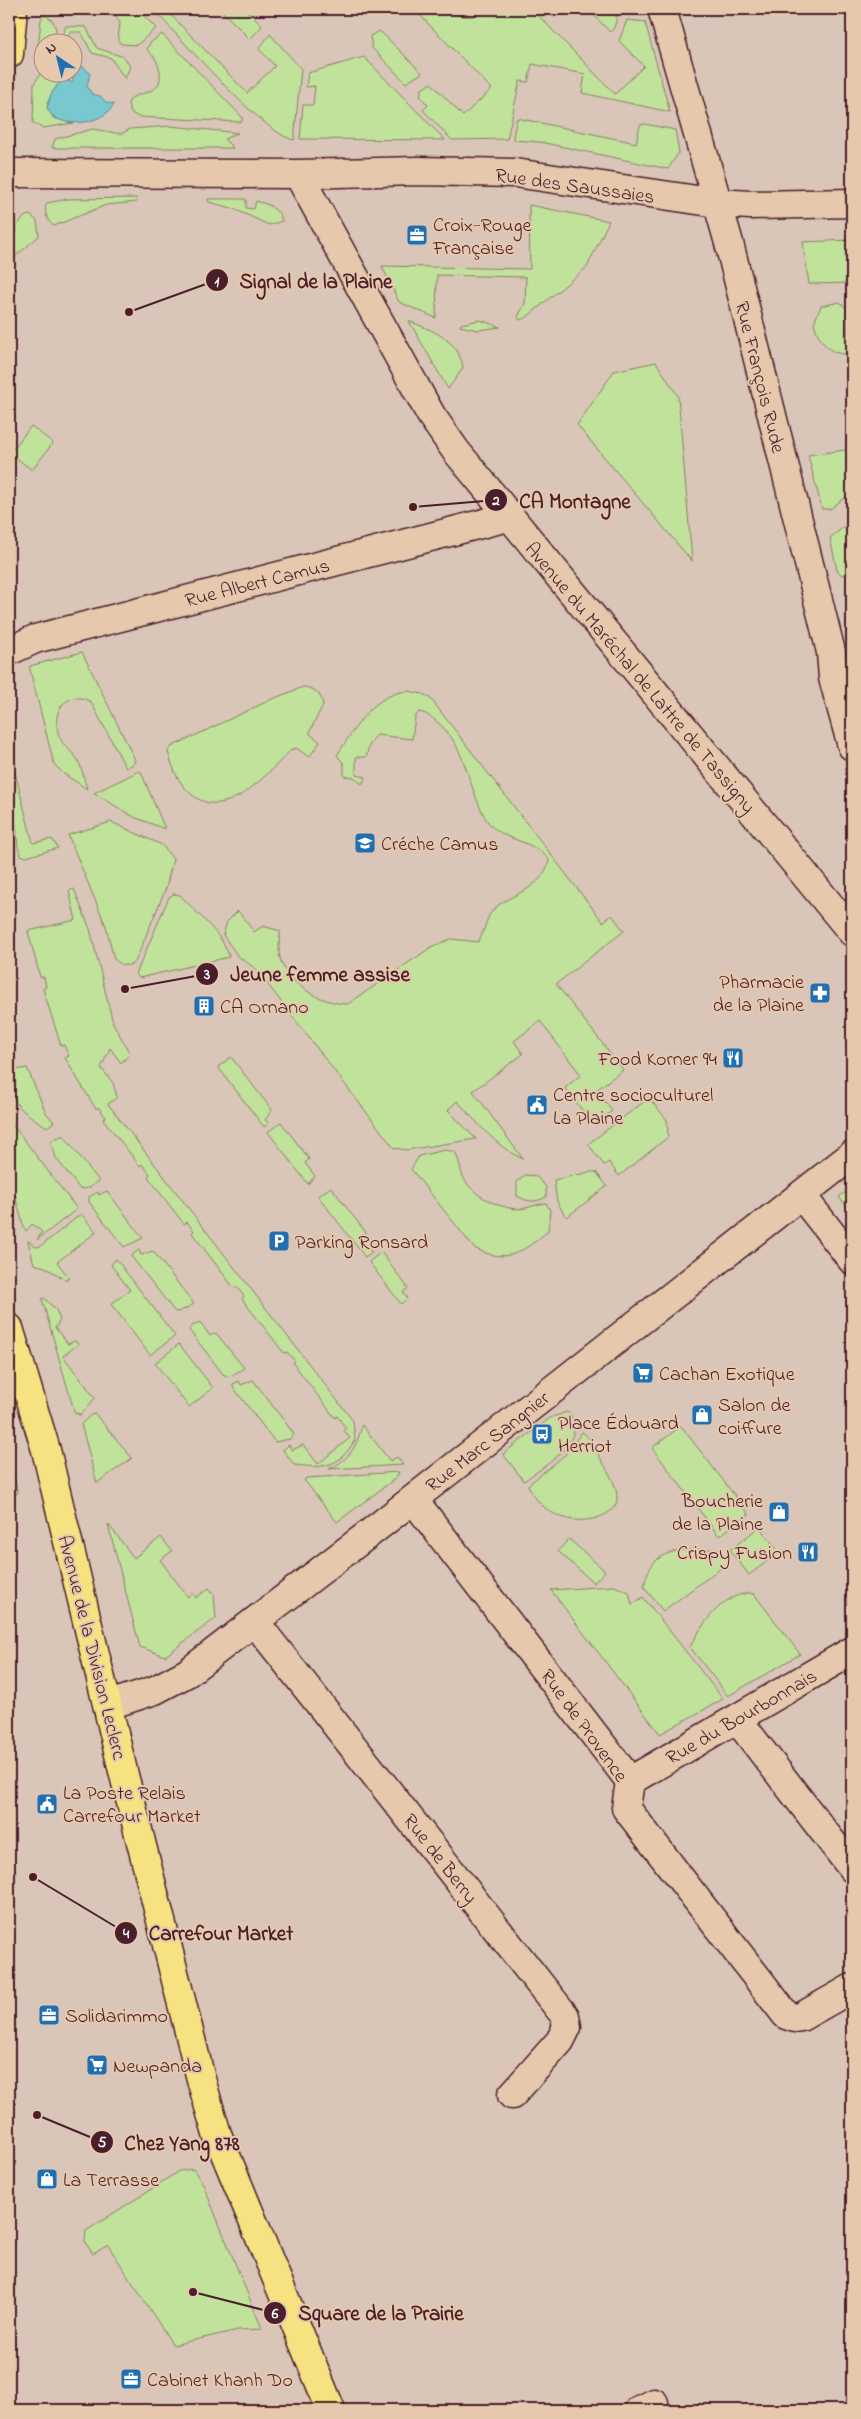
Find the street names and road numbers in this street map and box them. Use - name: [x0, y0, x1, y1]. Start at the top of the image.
- street label: Rue des Saussaies: [493, 162, 656, 213]
- street label: Rue François Rude: [726, 299, 791, 457]
- street label: Avenue du Maréchal de Lattre de Tassigny: [516, 537, 762, 821]
- street label: Rue Albert Camus: [182, 552, 333, 616]
- street label: Rue Marc Sangnier: [420, 1385, 558, 1502]
- street label: Avenue de la Division Leclerc: [49, 1532, 133, 1763]
- street label: Rue du Bourbonnais: [661, 1663, 823, 1773]
- street label: Rue de Provence: [532, 1664, 634, 1789]
- street label: Rue de Berry: [394, 1808, 484, 1911]

